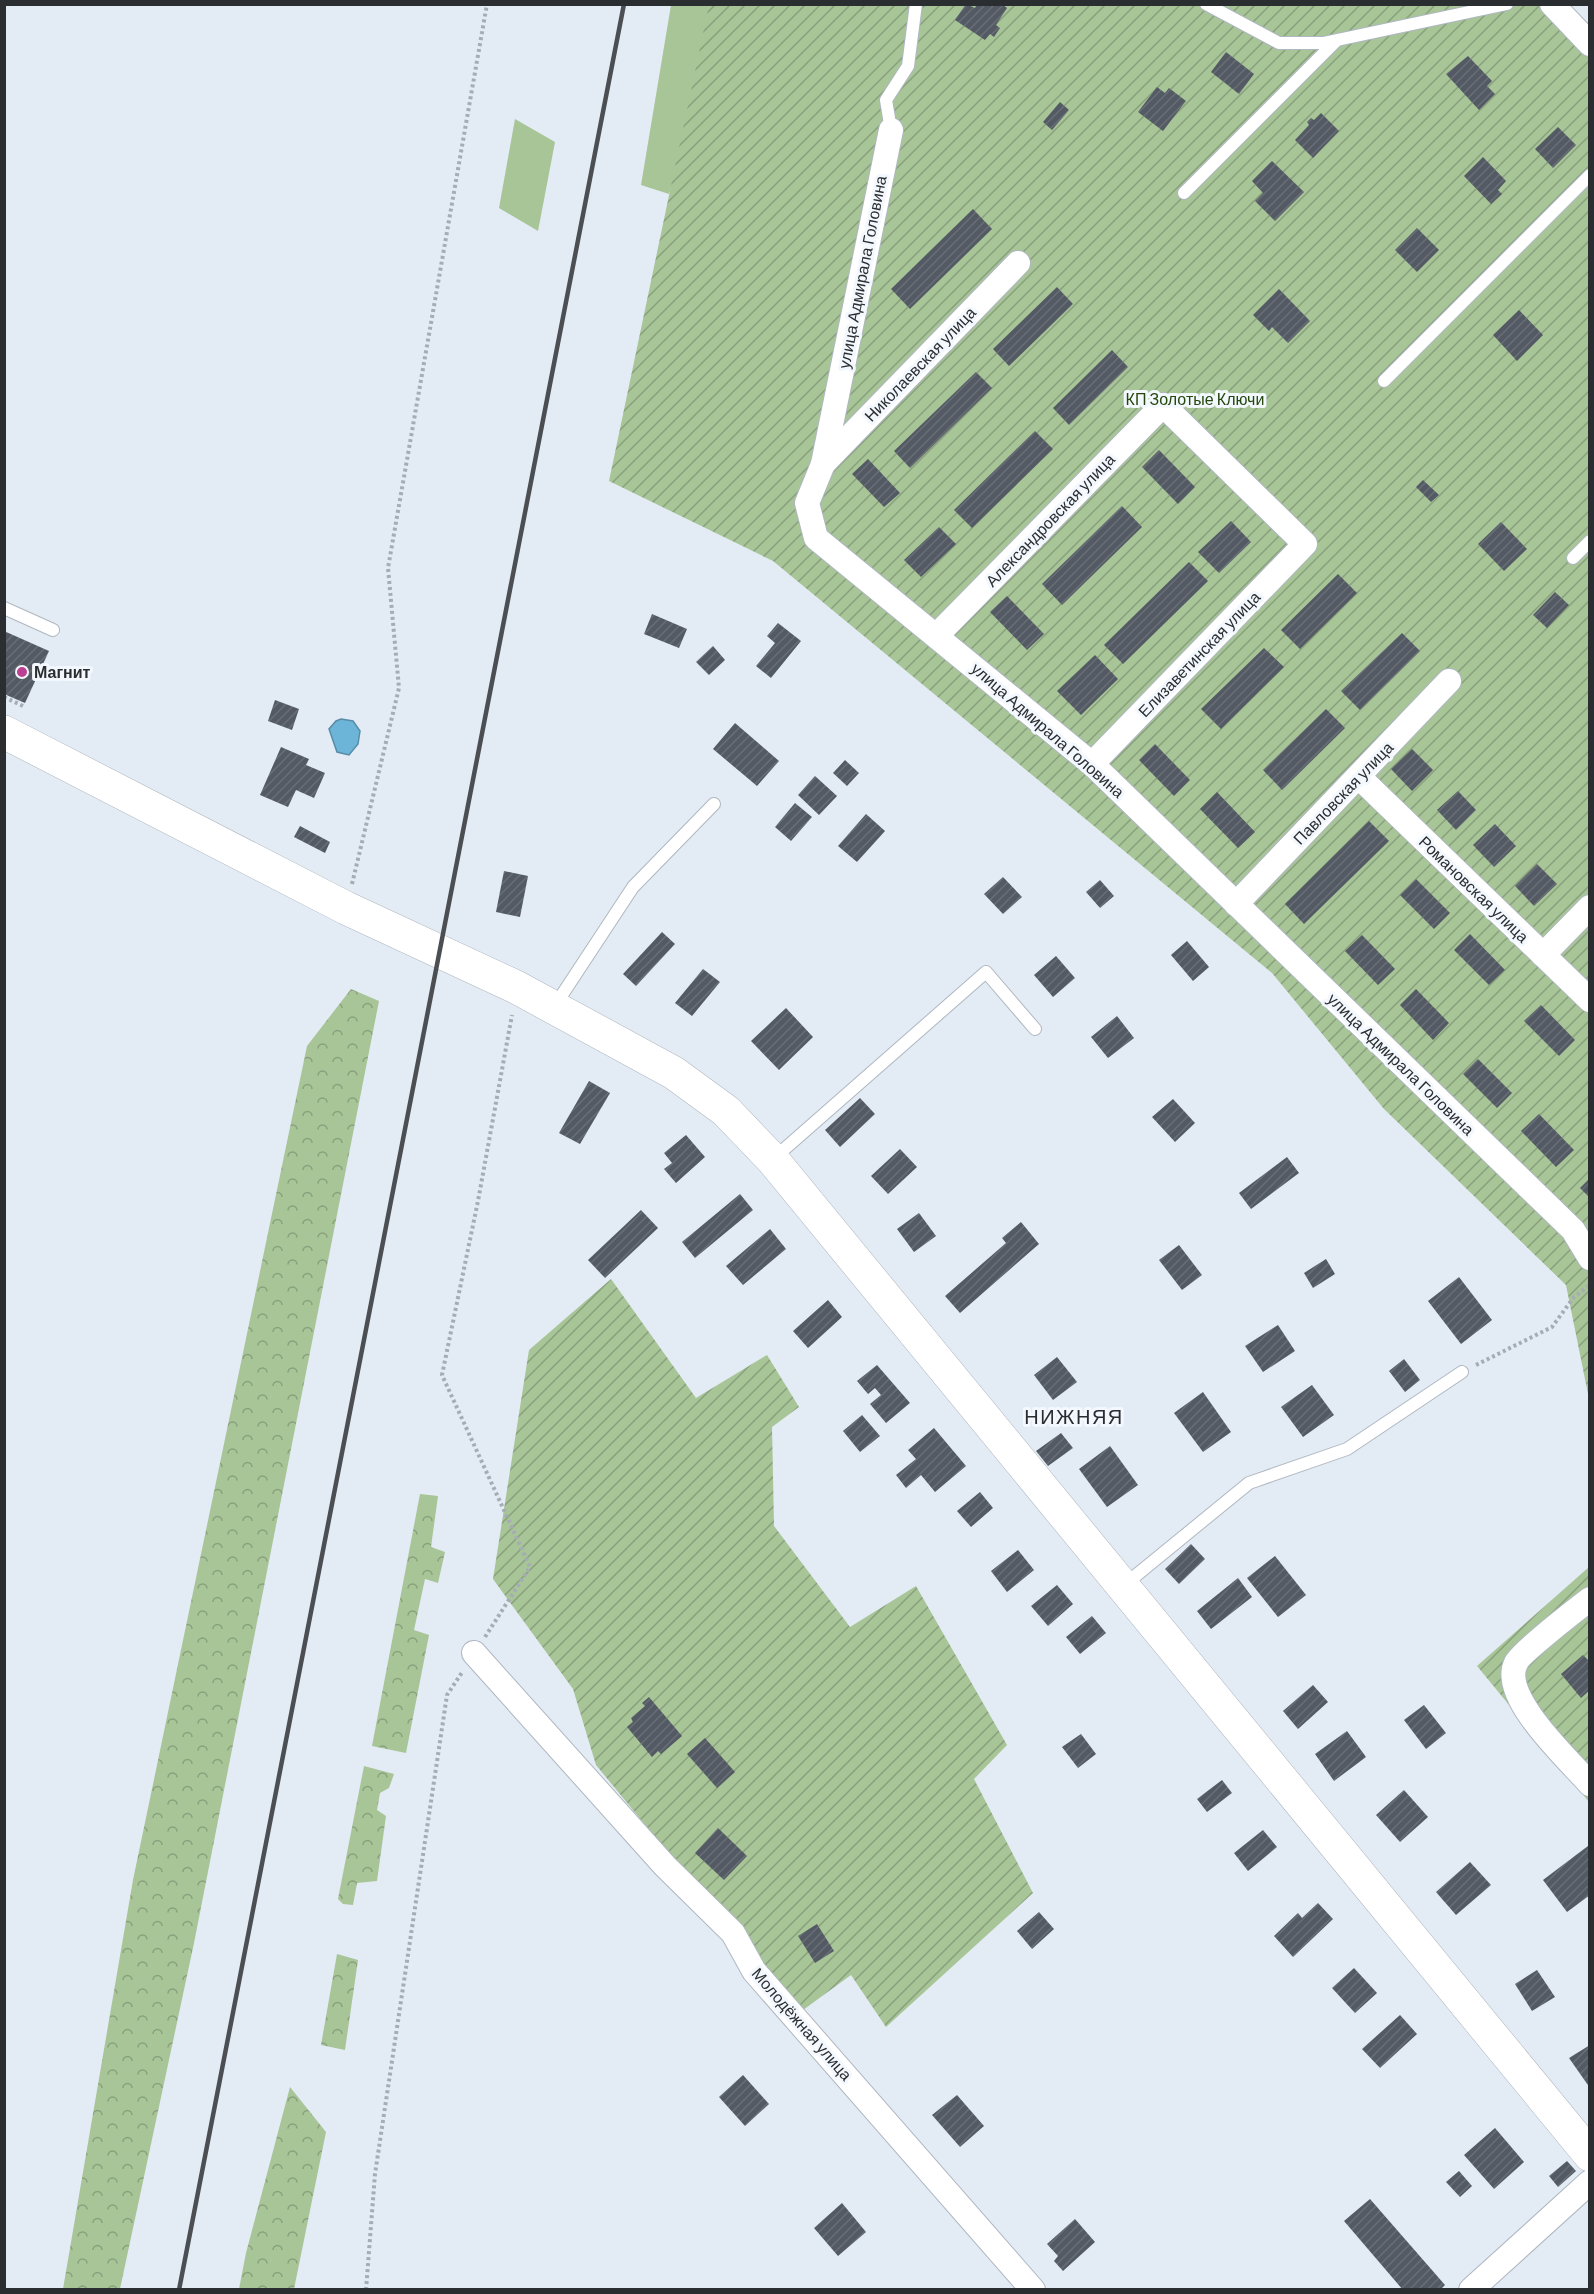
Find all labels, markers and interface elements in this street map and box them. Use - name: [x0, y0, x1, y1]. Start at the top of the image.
- street label: улица Адмирала Головина: [833, 174, 890, 370]
- street label: Николаевская улица: [860, 302, 979, 425]
- park label: КП Золотые Ключи: [1126, 389, 1264, 408]
- street label: Александровская улица: [981, 449, 1118, 590]
- street label: Елизаветинская улица: [1134, 587, 1264, 720]
- street label: улица Адмирала Головина: [968, 658, 1129, 801]
- place label: Магнит: [34, 662, 91, 681]
- marker: Магнит: [15, 665, 29, 679]
- street label: Павловская улица: [1289, 737, 1397, 848]
- street label: Романовская улица: [1416, 831, 1533, 946]
- street label: улица Адмирала Головина: [1324, 989, 1479, 1139]
- district label: НИЖНЯЯ: [1024, 1404, 1124, 1428]
- street label: Молодёжная улица: [748, 1964, 856, 2084]

